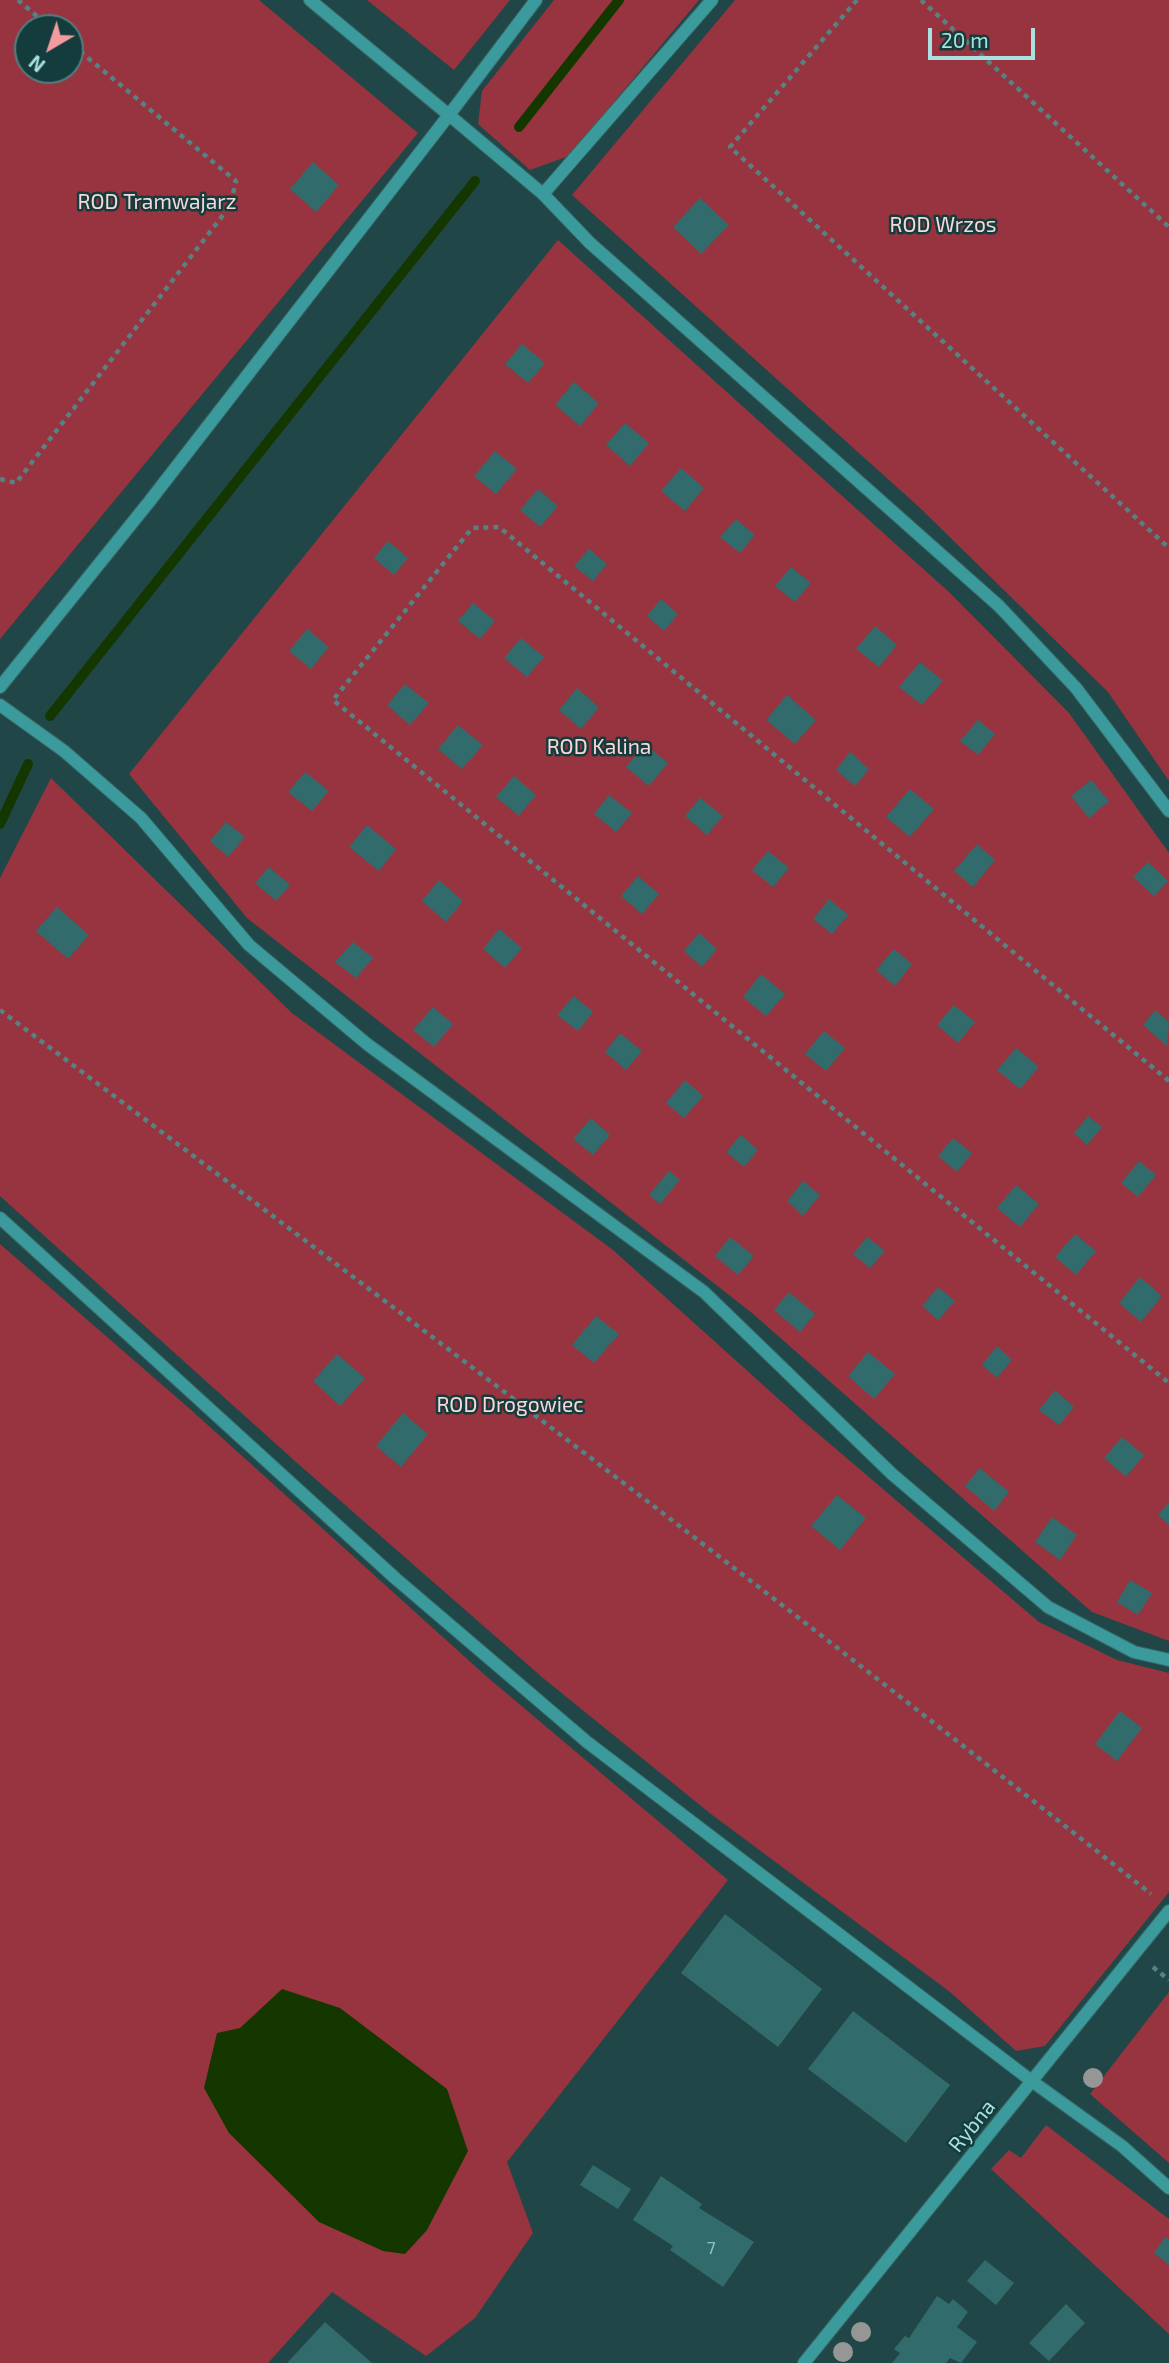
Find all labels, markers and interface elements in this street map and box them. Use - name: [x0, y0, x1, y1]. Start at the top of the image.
- north arrow: [14, 14, 84, 84]
- scale bar: [931, 14, 1038, 58]
- text: 20 m: [941, 27, 989, 52]
- text: N: [24, 51, 49, 77]
- park label: ROD Tramwajarz: [78, 189, 236, 215]
- park label: ROD Wrzos: [890, 212, 996, 238]
- park label: ROD Kalina: [547, 734, 651, 760]
- park label: ROD Drogowiec: [436, 1392, 584, 1418]
- street label: Rybna: [943, 2095, 1001, 2157]
- house number: 7: [706, 2237, 716, 2259]

